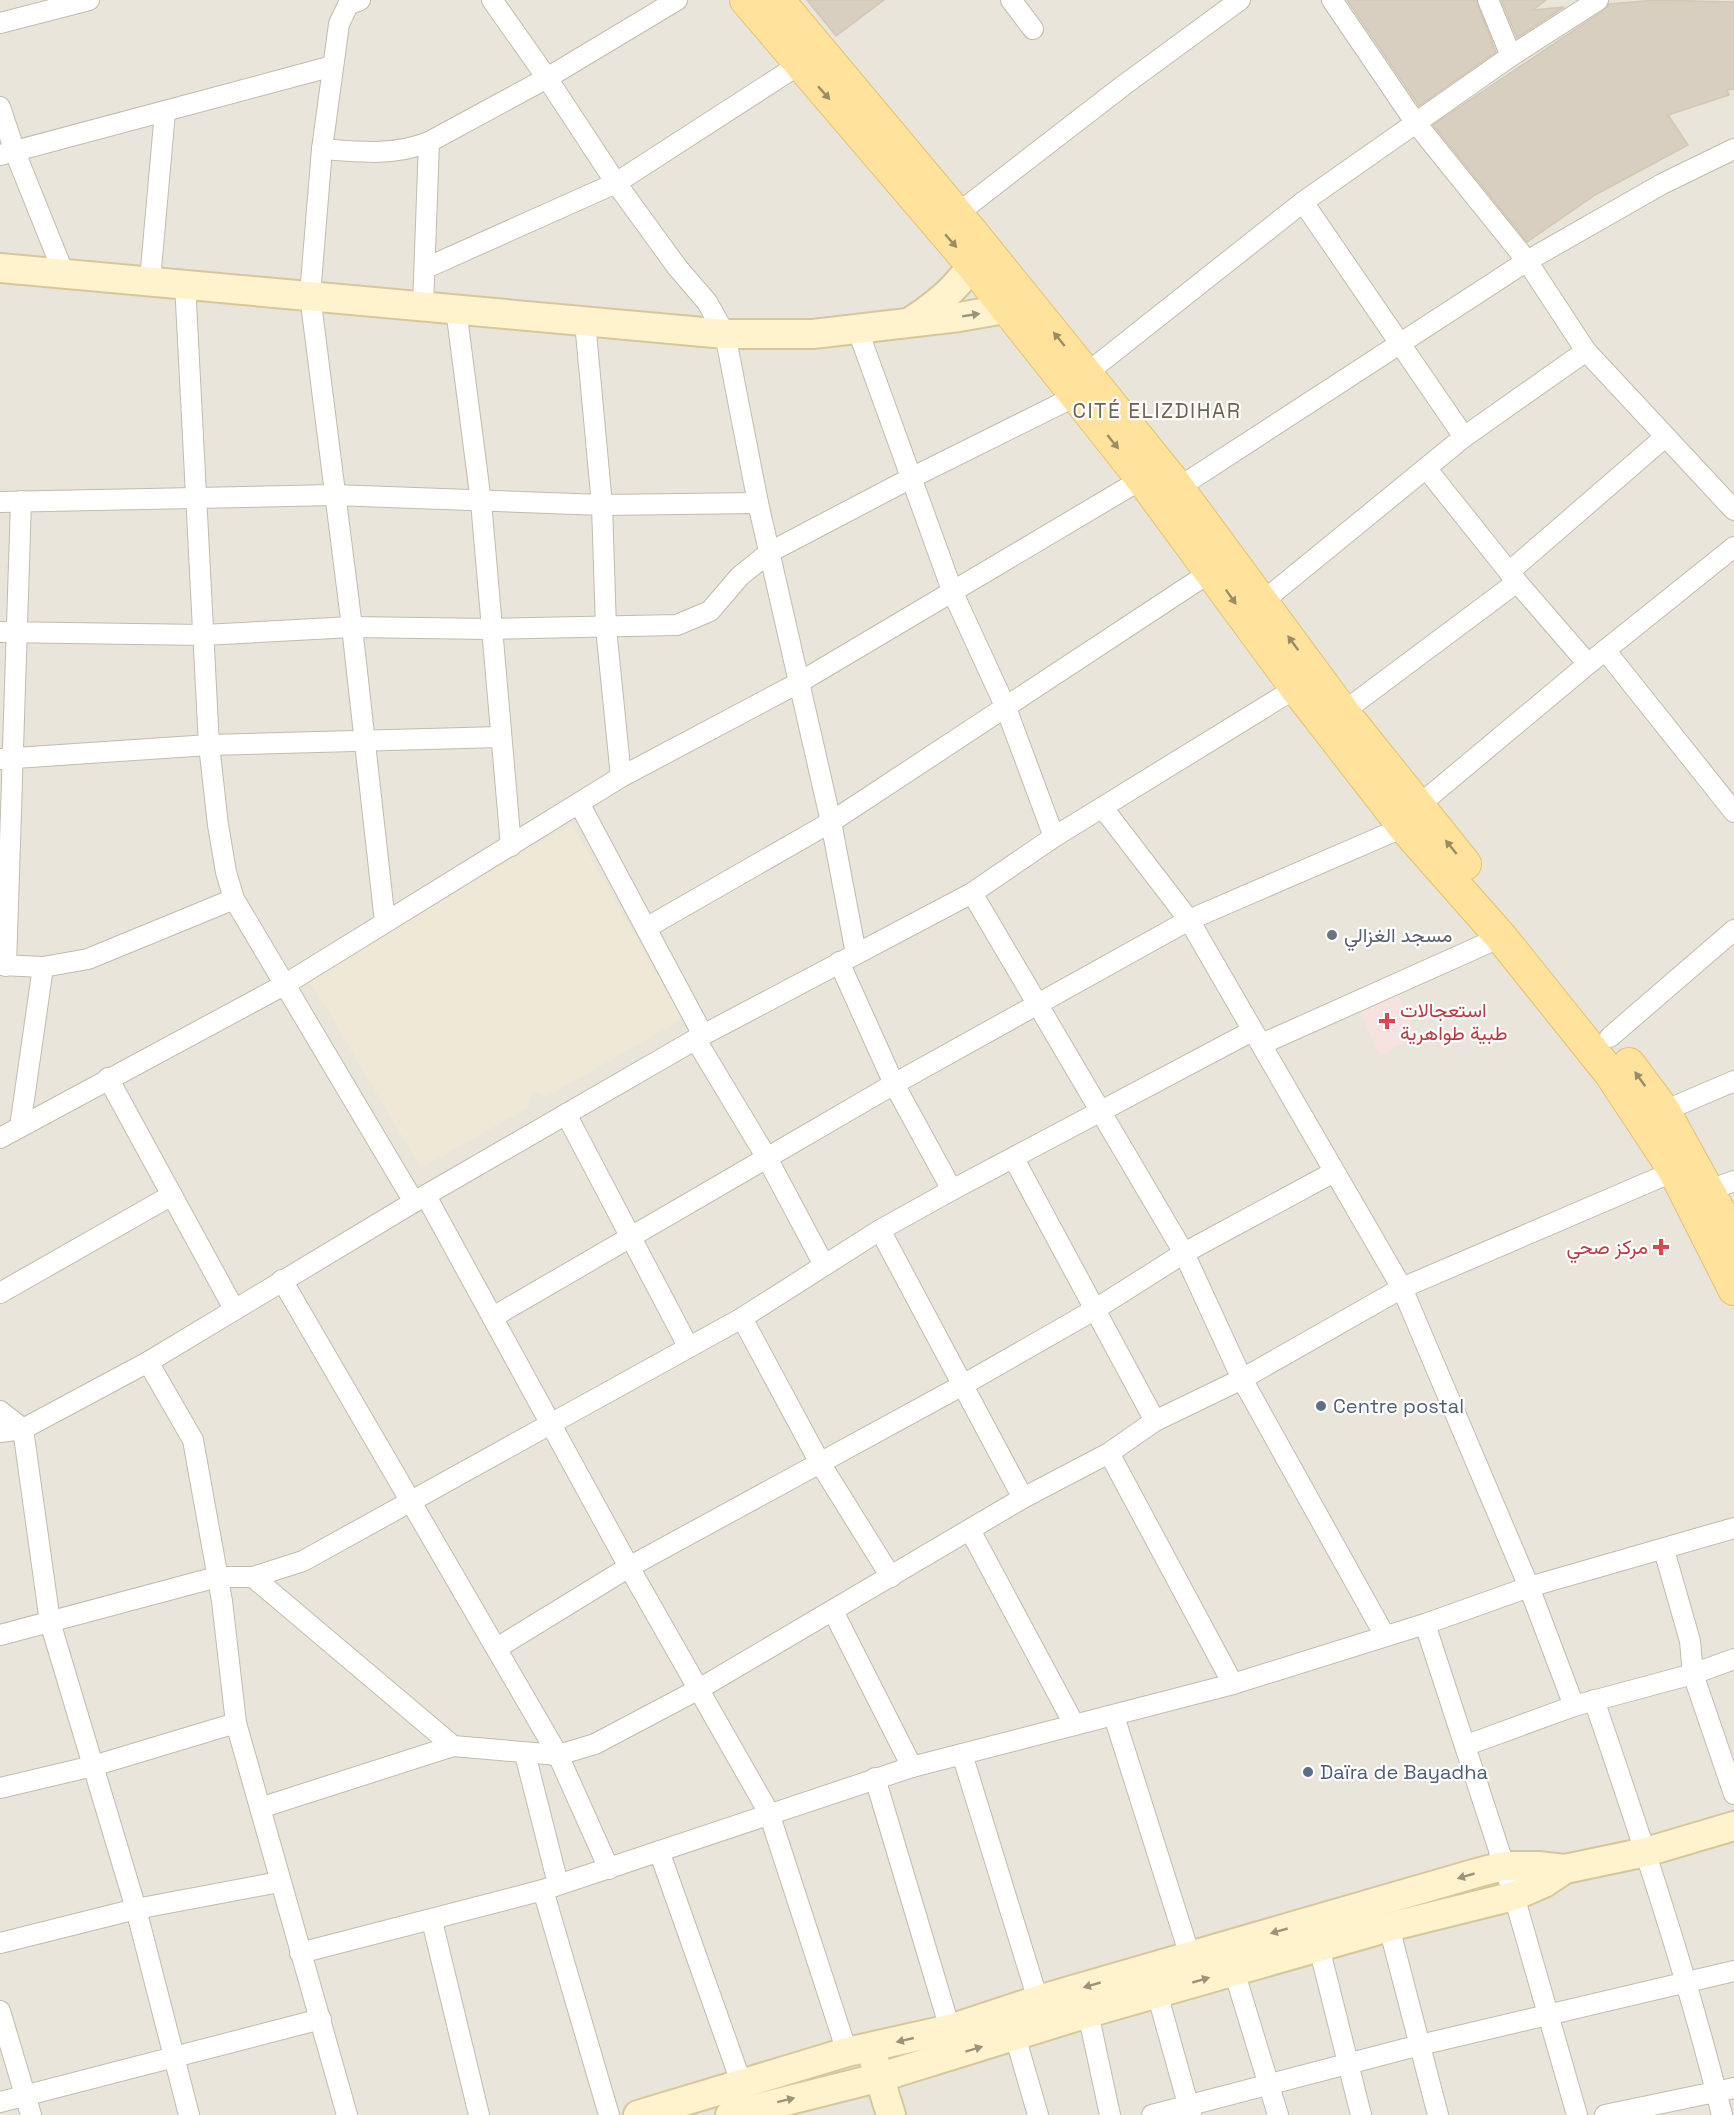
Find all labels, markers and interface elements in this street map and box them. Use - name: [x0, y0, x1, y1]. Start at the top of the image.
- one-way arrow: [818, 85, 831, 101]
- one-way arrow: [944, 233, 957, 248]
- one-way arrow: [961, 311, 980, 320]
- one-way arrow: [1052, 331, 1065, 347]
- district label: CITÉ ELIZDIHAR: [1072, 397, 1242, 424]
- one-way arrow: [1106, 434, 1119, 450]
- one-way arrow: [1225, 589, 1236, 605]
- one-way arrow: [1287, 636, 1299, 651]
- one-way arrow: [1445, 840, 1458, 855]
- place label: مسجد الغزالي: [1344, 922, 1453, 952]
- marker: مسجد الغزالي: [1325, 928, 1339, 942]
- place label: استعجالات طبية طواهرية: [1400, 997, 1508, 1046]
- marker: استعجالات طبية طواهرية: [1378, 1012, 1396, 1030]
- one-way arrow: [1635, 1072, 1647, 1087]
- place label: مركز صحي: [1566, 1234, 1648, 1264]
- marker: مركز صحي: [1652, 1238, 1670, 1256]
- place label: Centre postal: [1333, 1393, 1464, 1419]
- marker: Centre postal: [1314, 1399, 1328, 1413]
- place label: Daïra de Bayadha: [1320, 1759, 1488, 1785]
- marker: Daïra de Bayadha: [1301, 1765, 1315, 1779]
- one-way arrow: [1457, 1872, 1475, 1881]
- one-way arrow: [1270, 1926, 1288, 1936]
- one-way arrow: [1192, 1975, 1210, 1984]
- one-way arrow: [1083, 1981, 1101, 1990]
- one-way arrow: [896, 2035, 914, 2045]
- one-way arrow: [965, 2044, 983, 2053]
- one-way arrow: [777, 2095, 795, 2105]

